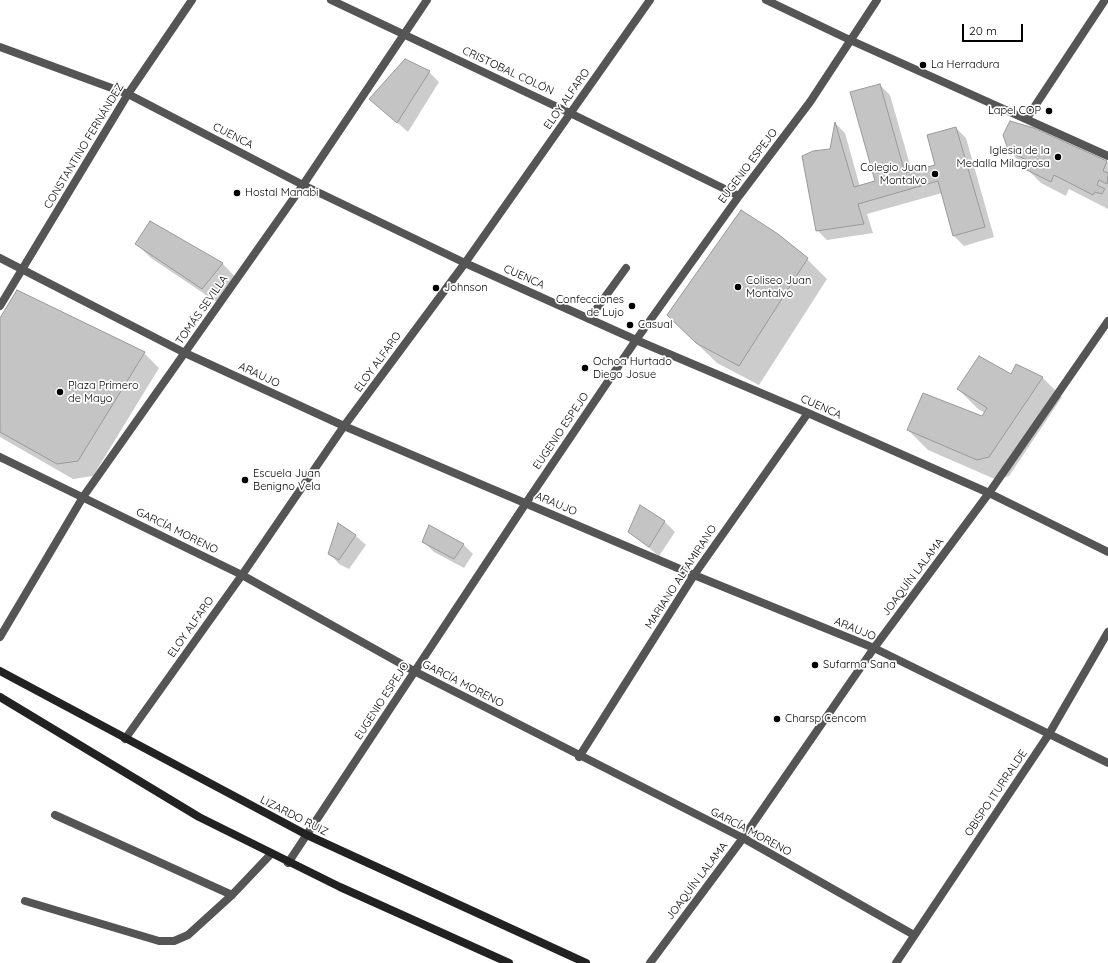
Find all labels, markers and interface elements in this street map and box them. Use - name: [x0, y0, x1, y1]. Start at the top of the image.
- scale bar: [964, 16, 1025, 42]
- text: 20 m: [969, 23, 997, 38]
- street label: CRISTOBAL COLÓN: [460, 44, 556, 98]
- place label: La Herradura: [931, 58, 1000, 72]
- marker: La Herradura: [918, 60, 928, 70]
- street label: ELOY ALFARO: [541, 66, 593, 132]
- street label: CONSTANTINO FERNÁNDEZ: [41, 81, 127, 211]
- place label: Lapel COP: [988, 104, 1041, 118]
- marker: Lapel COP: [1044, 106, 1054, 116]
- street label: CUENCA: [211, 120, 255, 152]
- street label: EUGENIO ESPEJO: [716, 126, 780, 206]
- place label: Iglesia de la Medalla Milagrosa: [957, 144, 1050, 170]
- marker: Iglesia de la Medalla Milagrosa: [1053, 152, 1063, 162]
- place label: Colegio Juan Montalvo: [860, 161, 927, 187]
- marker: Colegio Juan Montalvo: [930, 169, 940, 179]
- place label: Hostal Manabi: [245, 186, 318, 200]
- marker: Hostal Manabi: [232, 188, 242, 198]
- street label: CUENCA: [501, 262, 547, 292]
- street label: TOMÁS SEVILLA: [173, 273, 231, 347]
- place label: Coliseo Juan Montalvo: [746, 274, 811, 300]
- place label: Johnson: [444, 281, 488, 295]
- marker: Coliseo Juan Montalvo: [733, 282, 743, 292]
- marker: Johnson: [431, 283, 441, 293]
- place label: Confecciones de Lujo: [556, 293, 624, 319]
- marker: Confecciones de Lujo: [627, 301, 637, 311]
- place label: Casual: [638, 318, 672, 332]
- marker: Casual: [625, 320, 635, 330]
- street label: ELOY ALFARO: [352, 329, 404, 395]
- place label: Ochoa Hurtado Diego Josue: [593, 355, 672, 381]
- street label: ARAUJO: [236, 360, 282, 390]
- marker: Ochoa Hurtado Diego Josue: [580, 363, 590, 373]
- place label: Plaza Primero de Mayo: [68, 379, 139, 405]
- marker: Plaza Primero de Mayo: [55, 387, 65, 397]
- street label: EUGENIO ESPEJO: [530, 390, 592, 472]
- street label: CUENCA: [798, 392, 844, 422]
- place label: Escuela Juan Benigno Vela: [253, 467, 320, 493]
- marker: Escuela Juan Benigno Vela: [240, 475, 250, 485]
- street label: ARAUJO: [533, 489, 579, 519]
- street label: GARCÍA MORENO: [134, 505, 220, 557]
- street label: MARIANO ALTAMIRANO: [642, 523, 720, 631]
- street label: JOAQUÍN LALAMA: [879, 535, 947, 619]
- street label: ELOY ALFARO: [165, 594, 217, 660]
- street label: ARAUJO: [832, 615, 878, 643]
- street label: GARCÍA MORENO: [420, 658, 506, 710]
- place label: Sufarma Sana: [823, 658, 896, 672]
- street label: EUGENIO ESPEJO: [352, 660, 412, 742]
- marker: Sufarma Sana: [810, 660, 820, 670]
- place label: Charsp Cencom: [785, 712, 866, 726]
- marker: Charsp Cencom: [772, 714, 782, 724]
- street label: OBISPO ITURRALDE: [962, 747, 1030, 839]
- street label: LIZARDO RUIZ: [258, 793, 330, 839]
- street label: GARCÍA MORENO: [708, 805, 794, 859]
- street label: JOAQUÍN LALAMA: [663, 839, 731, 923]

